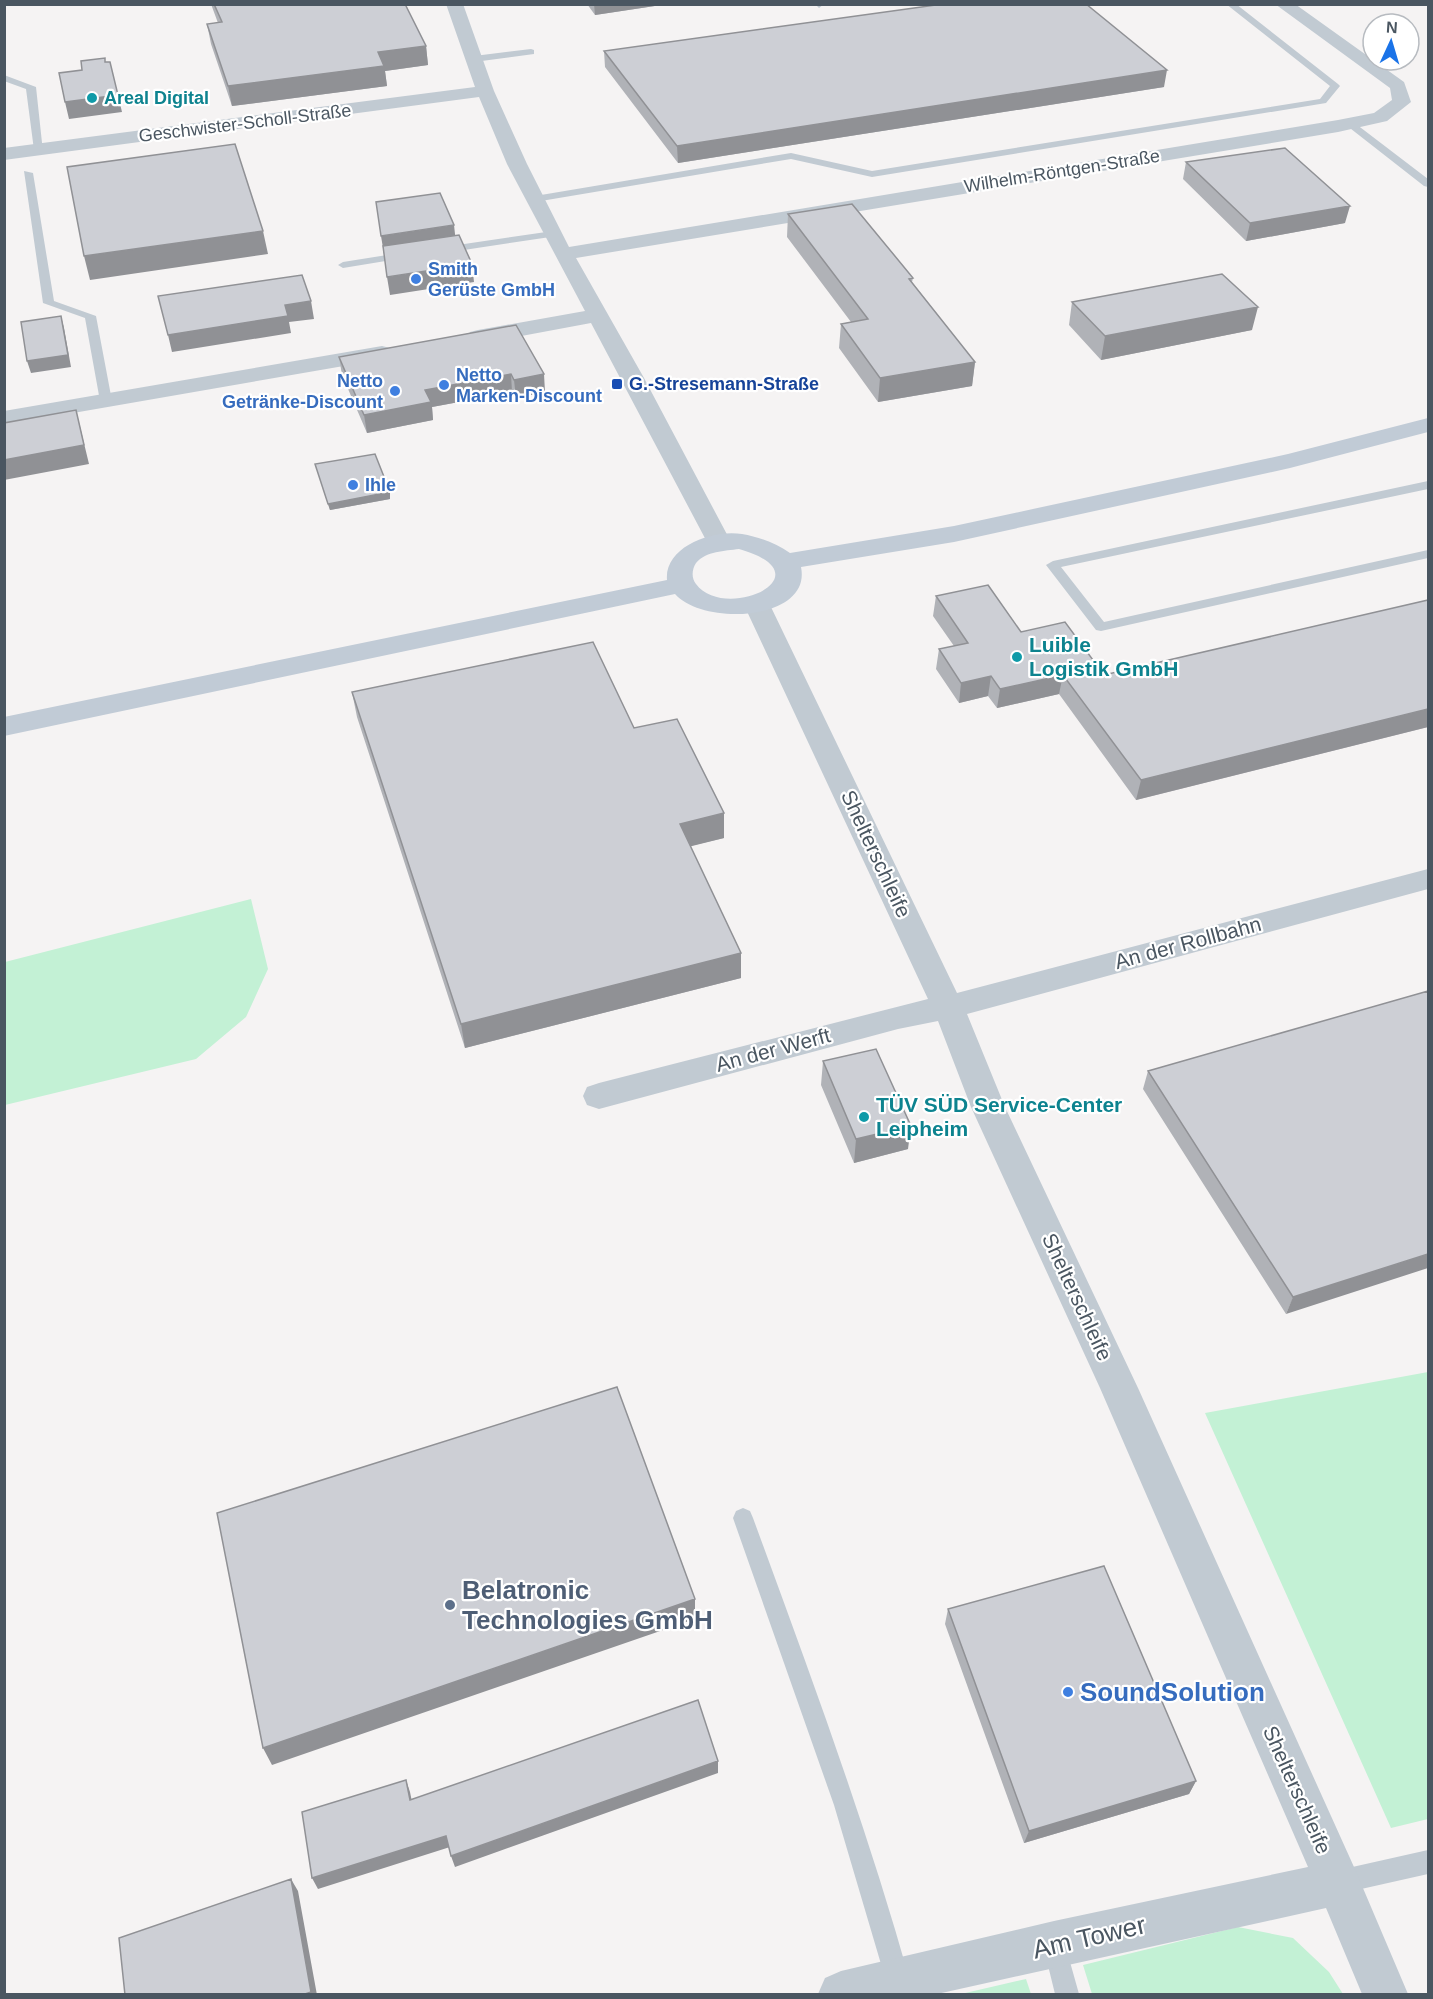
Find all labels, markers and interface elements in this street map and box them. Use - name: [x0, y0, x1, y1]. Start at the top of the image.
- north arrow: [1361, 12, 1421, 72]
- text: N: [1386, 19, 1398, 36]
- place label: Areal Digital: [104, 88, 209, 108]
- marker: Areal Digital: [85, 91, 99, 105]
- street label: Geschwister-Scholl-Straße: [138, 100, 352, 146]
- street label: Wilhelm-Röntgen-Straße: [963, 146, 1161, 196]
- place label: Smith Gerüste GmbH: [428, 259, 555, 300]
- marker: Smith Gerüste GmbH: [409, 272, 423, 286]
- place label: Netto Marken-Discount: [456, 365, 602, 406]
- place label: Netto Getränke-Discount: [222, 371, 383, 412]
- place label: G.-Stresemann-Straße: [629, 374, 819, 394]
- marker: G.-Stresemann-Straße: [610, 377, 624, 391]
- marker: Netto Marken-Discount: [437, 378, 451, 392]
- marker: Netto Getränke-Discount: [388, 384, 402, 398]
- place label: Ihle: [365, 475, 396, 495]
- marker: Ihle: [346, 478, 360, 492]
- place label: Luible Logistik GmbH: [1029, 633, 1178, 680]
- marker: Luible Logistik GmbH: [1010, 650, 1024, 664]
- street label: Shelterschleife: [837, 787, 916, 921]
- street label: An der Rollbahn: [1112, 912, 1264, 973]
- street label: An der Werft: [713, 1023, 833, 1076]
- place label: TÜV SÜD Service-Center Leipheim: [876, 1093, 1122, 1140]
- marker: TÜV SÜD Service-Center Leipheim: [857, 1110, 871, 1124]
- street label: Shelterschleife: [1038, 1230, 1117, 1364]
- place label: Belatronic Technologies GmbH: [462, 1575, 713, 1635]
- marker: Belatronic Technologies GmbH: [443, 1598, 457, 1612]
- place label: SoundSolution: [1080, 1677, 1265, 1707]
- marker: SoundSolution: [1061, 1685, 1075, 1699]
- street label: Shelterschleife: [1259, 1722, 1336, 1857]
- street label: Am Tower: [1030, 1909, 1149, 1965]

